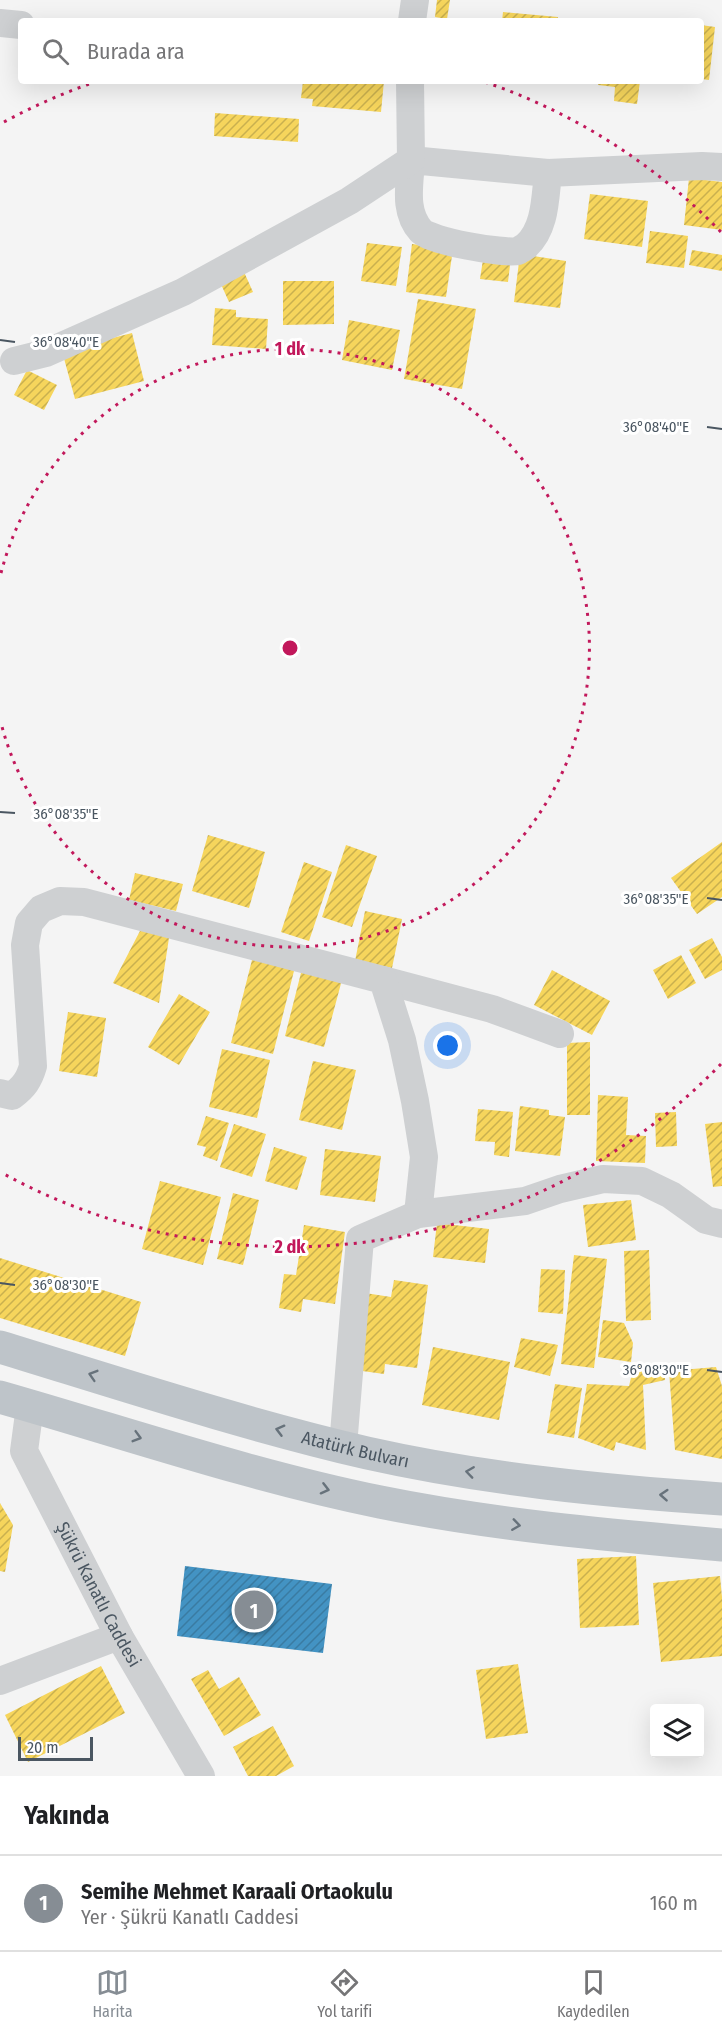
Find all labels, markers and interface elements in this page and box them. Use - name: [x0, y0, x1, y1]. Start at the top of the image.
- search box: [18, 18, 704, 84]
- icon: search: [39, 35, 72, 68]
- text: Burada ara: [87, 38, 185, 65]
- text: 36°08'40"E: [33, 333, 99, 351]
- text: 1 dk: [275, 338, 306, 360]
- text: 36°08'40"E: [623, 418, 689, 436]
- centre of rings: [280, 638, 300, 658]
- text: 36°08'35"E: [33, 805, 99, 823]
- text: 36°08'35"E: [623, 890, 689, 908]
- your location: [433, 1031, 462, 1060]
- text: 2 dk: [273, 1236, 306, 1258]
- text: 36°08'30"E: [33, 1276, 99, 1294]
- text: 36°08'30"E: [623, 1361, 689, 1379]
- one-way arrow: [88, 1370, 99, 1382]
- one-way arrow: [275, 1424, 285, 1437]
- street label: Atatürk Bulvarı: [299, 1426, 411, 1473]
- one-way arrow: [131, 1430, 142, 1442]
- one-way arrow: [465, 1466, 475, 1478]
- one-way arrow: [320, 1481, 330, 1494]
- one-way arrow: [659, 1488, 668, 1501]
- street label: Şükrü Kanatlı Caddesi: [51, 1518, 146, 1671]
- one-way arrow: [512, 1518, 521, 1530]
- pin: 1: [234, 1588, 274, 1632]
- map controls: [650, 1704, 704, 1758]
- button: layers: [650, 1704, 704, 1758]
- scale bar: [18, 1734, 93, 1762]
- text: 20 m: [27, 1738, 58, 1757]
- text: Yakında: [24, 1800, 109, 1831]
- text: Semihe Mehmet Karaali Ortaokulu: [81, 1878, 393, 1905]
- text: 1: [39, 1891, 48, 1915]
- text: 160 m: [650, 1891, 698, 1915]
- text: Yer · Şükrü Kanatlı Caddesi: [81, 1905, 299, 1929]
- tab: Harita: [92, 1966, 133, 2021]
- tab: Yol tarifi: [317, 1966, 372, 2021]
- tab: Kaydedilen: [557, 1966, 630, 2021]

